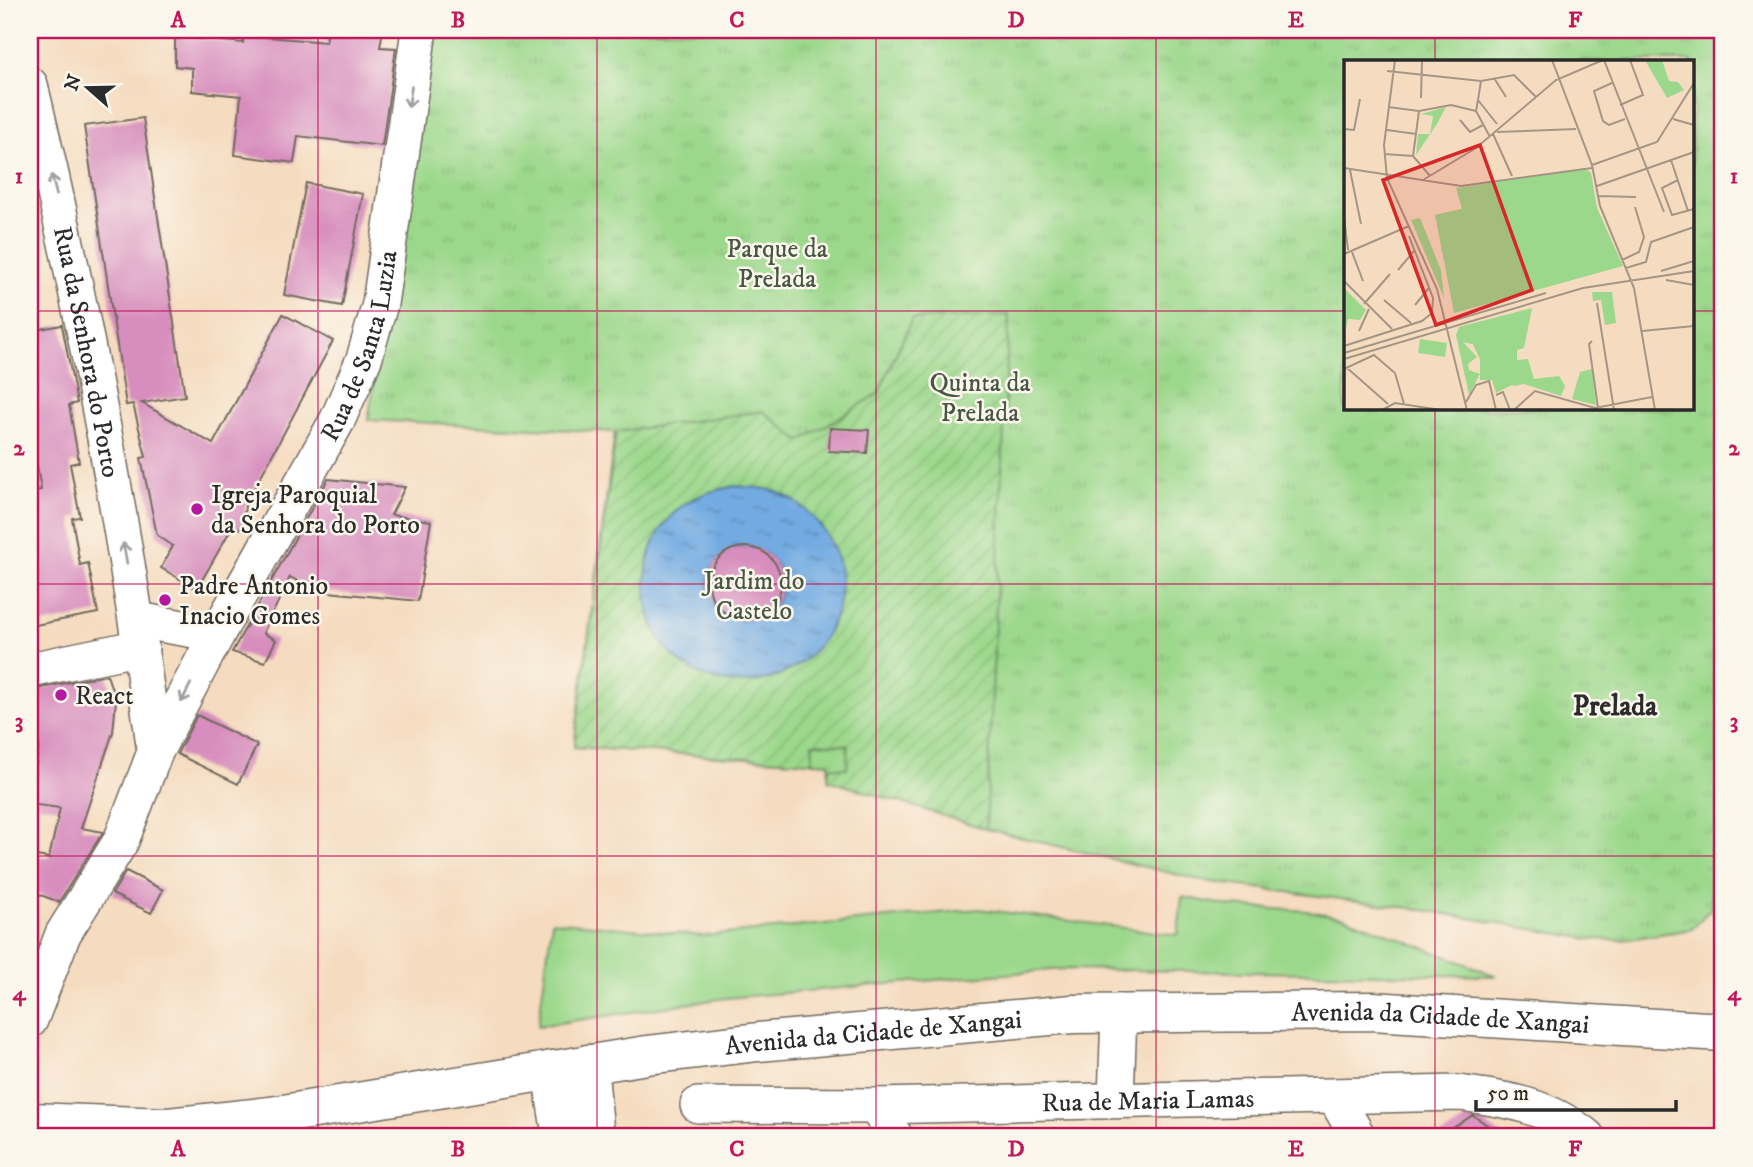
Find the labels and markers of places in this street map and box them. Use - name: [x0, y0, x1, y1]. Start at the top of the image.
- place label: Igreja Paroquial da Senhora do Porto: [211, 479, 420, 542]
- marker: Igreja Paroquial da Senhora do Porto: [189, 501, 205, 517]
- place label: Padre Antonio Inacio Gomes: [179, 570, 328, 633]
- marker: Padre Antonio Inacio Gomes: [157, 592, 173, 608]
- place label: React: [75, 680, 134, 713]
- marker: React: [53, 687, 69, 703]

